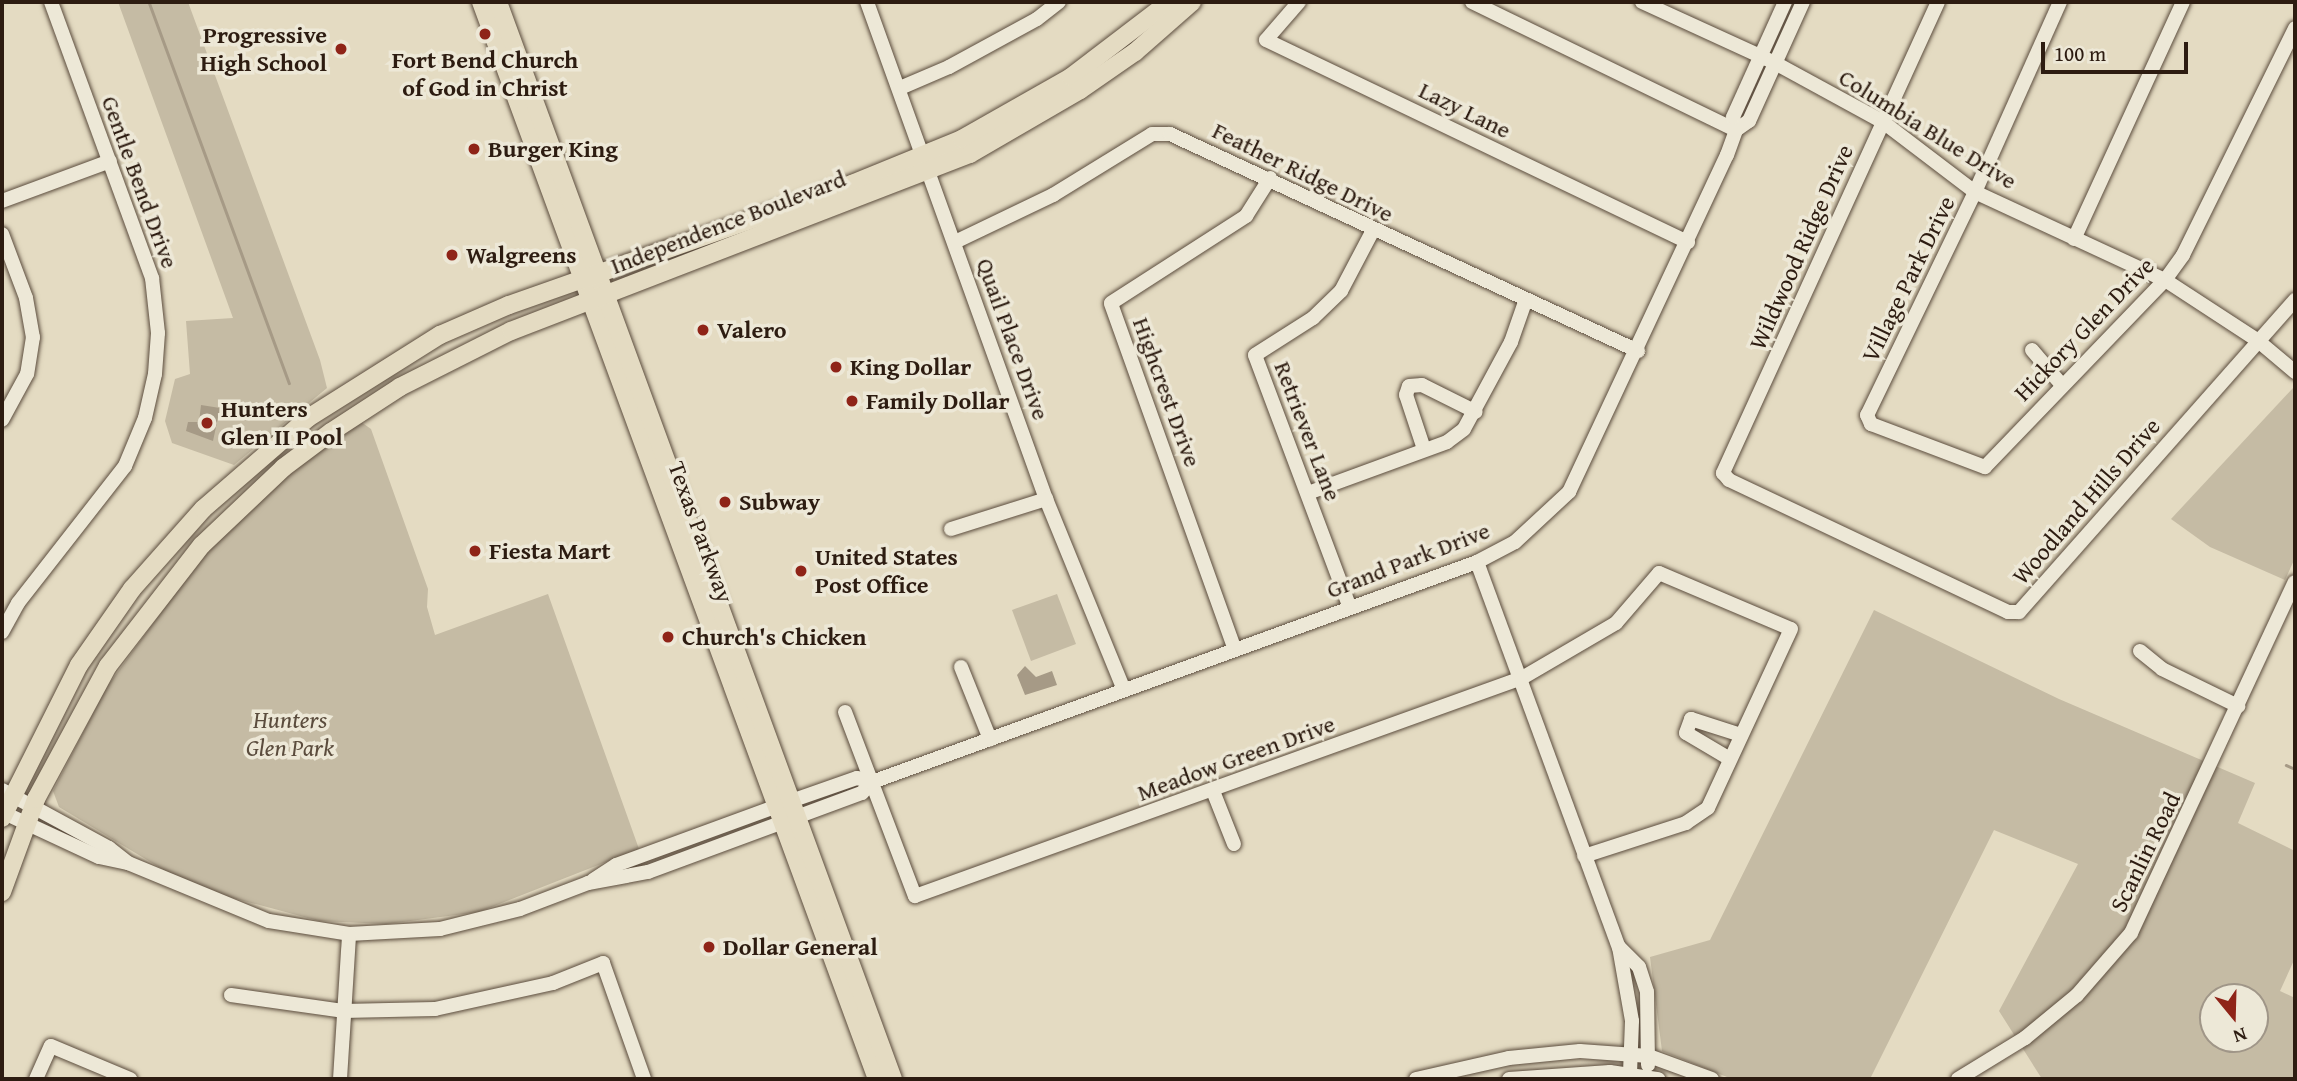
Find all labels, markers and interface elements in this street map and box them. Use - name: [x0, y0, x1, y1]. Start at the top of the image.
- place label: Progressive High School: [200, 21, 327, 77]
- marker: Fort Bend Church of God in Christ: [477, 26, 493, 42]
- scale bar: [2045, 28, 2192, 72]
- text: 100 m: [2054, 38, 2106, 69]
- marker: Progressive High School: [333, 41, 349, 57]
- place label: Fort Bend Church of God in Christ: [392, 46, 578, 102]
- street label: Columbia Blue Drive: [1834, 63, 2022, 195]
- street label: Lazy Lane: [1414, 75, 1516, 145]
- street label: Gentle Bend Drive: [96, 92, 184, 272]
- street label: Feather Ridge Drive: [1208, 116, 1398, 228]
- place label: Burger King: [488, 135, 618, 163]
- street label: Wildwood Ridge Drive: [1743, 140, 1859, 354]
- marker: Burger King: [466, 141, 482, 157]
- street label: Independence Boulevard: [606, 164, 850, 280]
- street label: Village Park Drive: [1855, 191, 1961, 367]
- place label: Walgreens: [466, 241, 577, 269]
- marker: Walgreens: [444, 247, 460, 263]
- street label: Hickory Glen Drive: [2008, 251, 2160, 407]
- street label: Quail Place Drive: [970, 254, 1056, 424]
- street label: Highcrest Drive: [1127, 313, 1207, 471]
- place label: Valero: [717, 316, 787, 344]
- marker: Valero: [695, 322, 711, 338]
- place label: King Dollar: [850, 353, 971, 381]
- street label: Retriever Lane: [1268, 357, 1348, 505]
- marker: King Dollar: [828, 359, 844, 375]
- place label: Family Dollar: [866, 387, 1009, 415]
- marker: Family Dollar: [844, 393, 860, 409]
- place label: Hunters Glen II Pool: [221, 395, 343, 451]
- street label: Woodland Hills Drive: [2006, 412, 2166, 590]
- marker: Hunters Glen II Pool: [199, 415, 215, 431]
- street label: Texas Parkway: [662, 457, 740, 607]
- place label: Subway: [739, 488, 820, 516]
- marker: Subway: [717, 494, 733, 510]
- street label: Grand Park Drive: [1322, 516, 1494, 604]
- place label: Fiesta Mart: [489, 537, 611, 565]
- marker: Fiesta Mart: [467, 543, 483, 559]
- place label: United States Post Office: [815, 543, 958, 599]
- marker: United States Post Office: [793, 563, 809, 579]
- place label: Church's Chicken: [682, 623, 866, 651]
- marker: Church's Chicken: [660, 629, 676, 645]
- park label: Hunters Glen Park: [246, 706, 334, 762]
- street label: Meadow Green Drive: [1133, 709, 1339, 807]
- street label: Scanlin Road: [2104, 787, 2186, 917]
- place label: Dollar General: [723, 933, 878, 961]
- marker: Dollar General: [701, 939, 717, 955]
- north arrow: [2199, 983, 2269, 1053]
- text: N: [2230, 1021, 2251, 1051]

